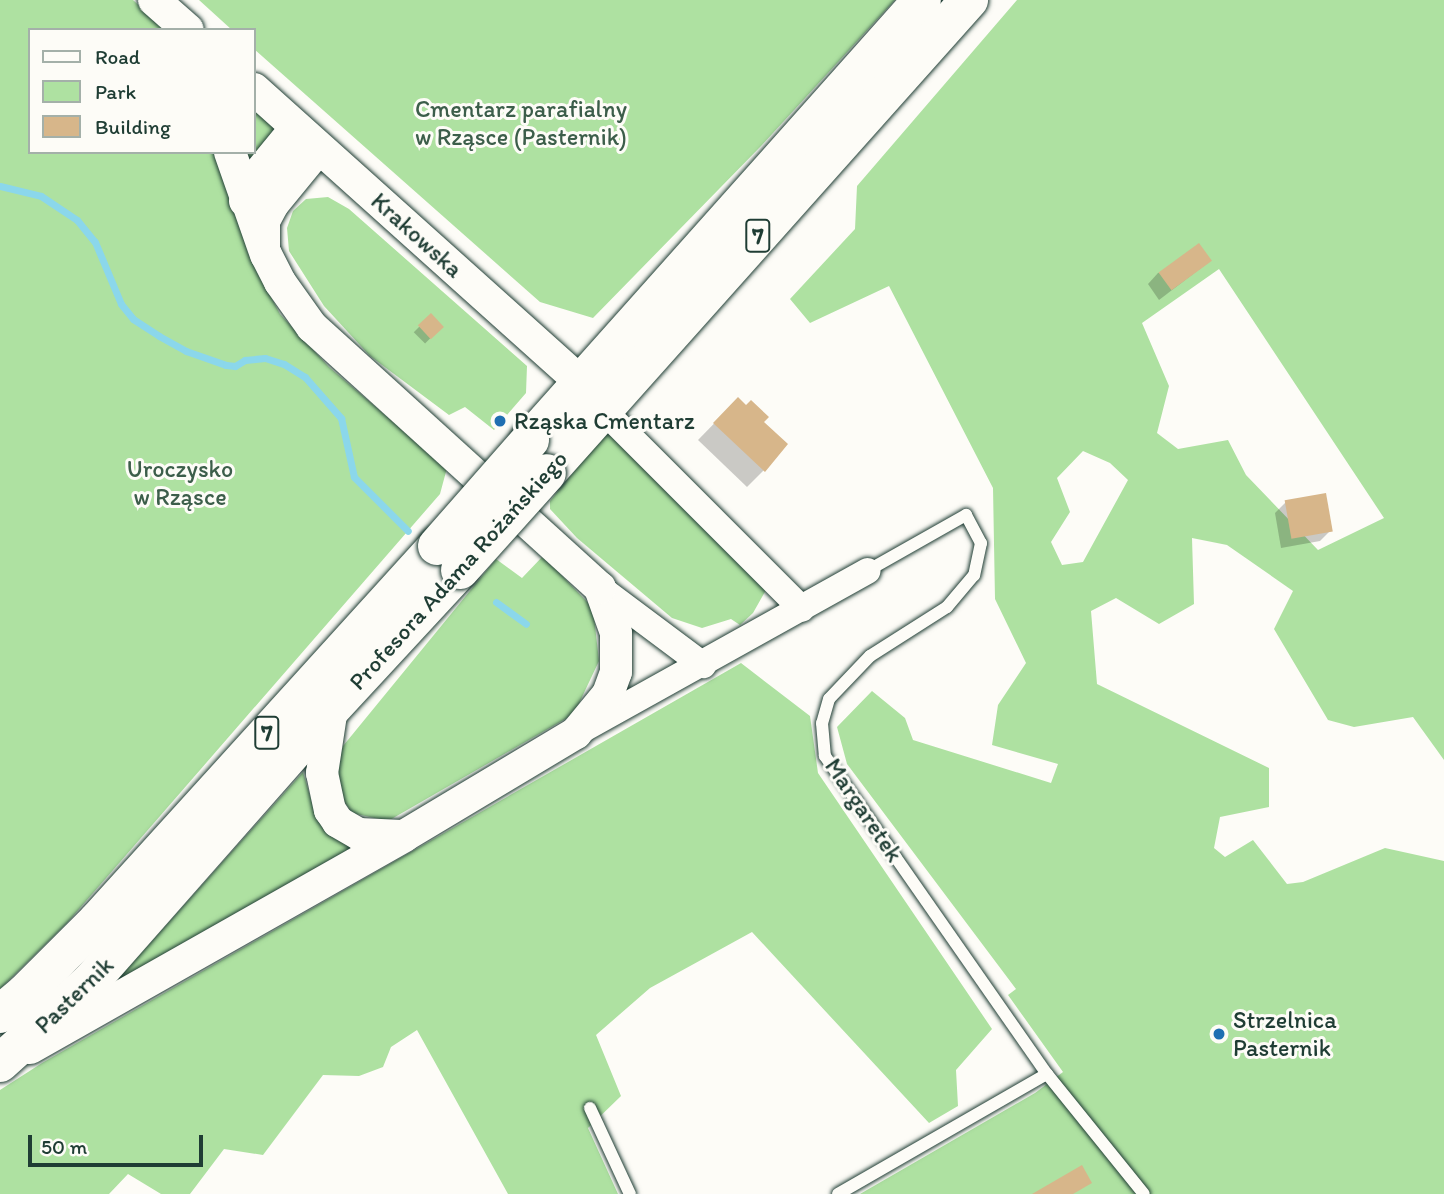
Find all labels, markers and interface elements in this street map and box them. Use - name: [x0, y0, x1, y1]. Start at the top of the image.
- legend: [28, 28, 256, 154]
- text: Road: [95, 44, 140, 69]
- text: Park: [95, 79, 136, 104]
- park label: Cmentarz parafialny w Rząsce (Pasternik): [415, 95, 627, 151]
- text: Building: [95, 114, 171, 139]
- street label: Krakowska: [365, 186, 469, 284]
- road number: 7: [744, 216, 772, 256]
- place label: Rząska Cmentarz: [514, 407, 694, 435]
- marker: Rząska Cmentarz: [492, 413, 508, 429]
- street label: Profesora Adama Rożańskiego: [343, 444, 573, 696]
- park label: Uroczysko w Rząsce: [127, 455, 233, 511]
- road number: 7: [253, 713, 281, 752]
- street label: Margaretek: [819, 753, 909, 867]
- street label: Pasternik: [29, 951, 119, 1039]
- place label: Strzelnica Pasternik: [1233, 1006, 1337, 1062]
- marker: Strzelnica Pasternik: [1211, 1026, 1227, 1042]
- scale bar: [32, 1120, 206, 1164]
- text: 50 m: [41, 1134, 87, 1159]

